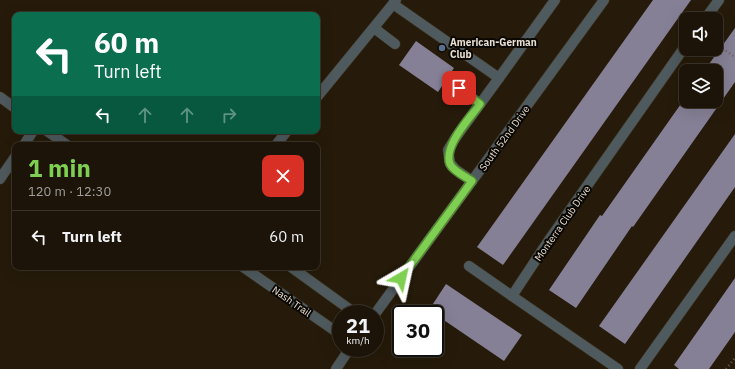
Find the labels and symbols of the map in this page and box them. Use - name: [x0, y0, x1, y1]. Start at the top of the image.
- place label: American-German Club: [450, 36, 537, 61]
- marker: American-German Club: [437, 43, 447, 53]
- pin: [442, 71, 476, 105]
- street label: South 52nd Drive: [476, 103, 533, 174]
- street label: Monterra Club Drive: [531, 183, 594, 264]
- position arrow: [380, 257, 422, 299]
- street label: Nash Trail: [270, 283, 314, 320]
- speed limit sign: 30: [392, 305, 444, 357]

